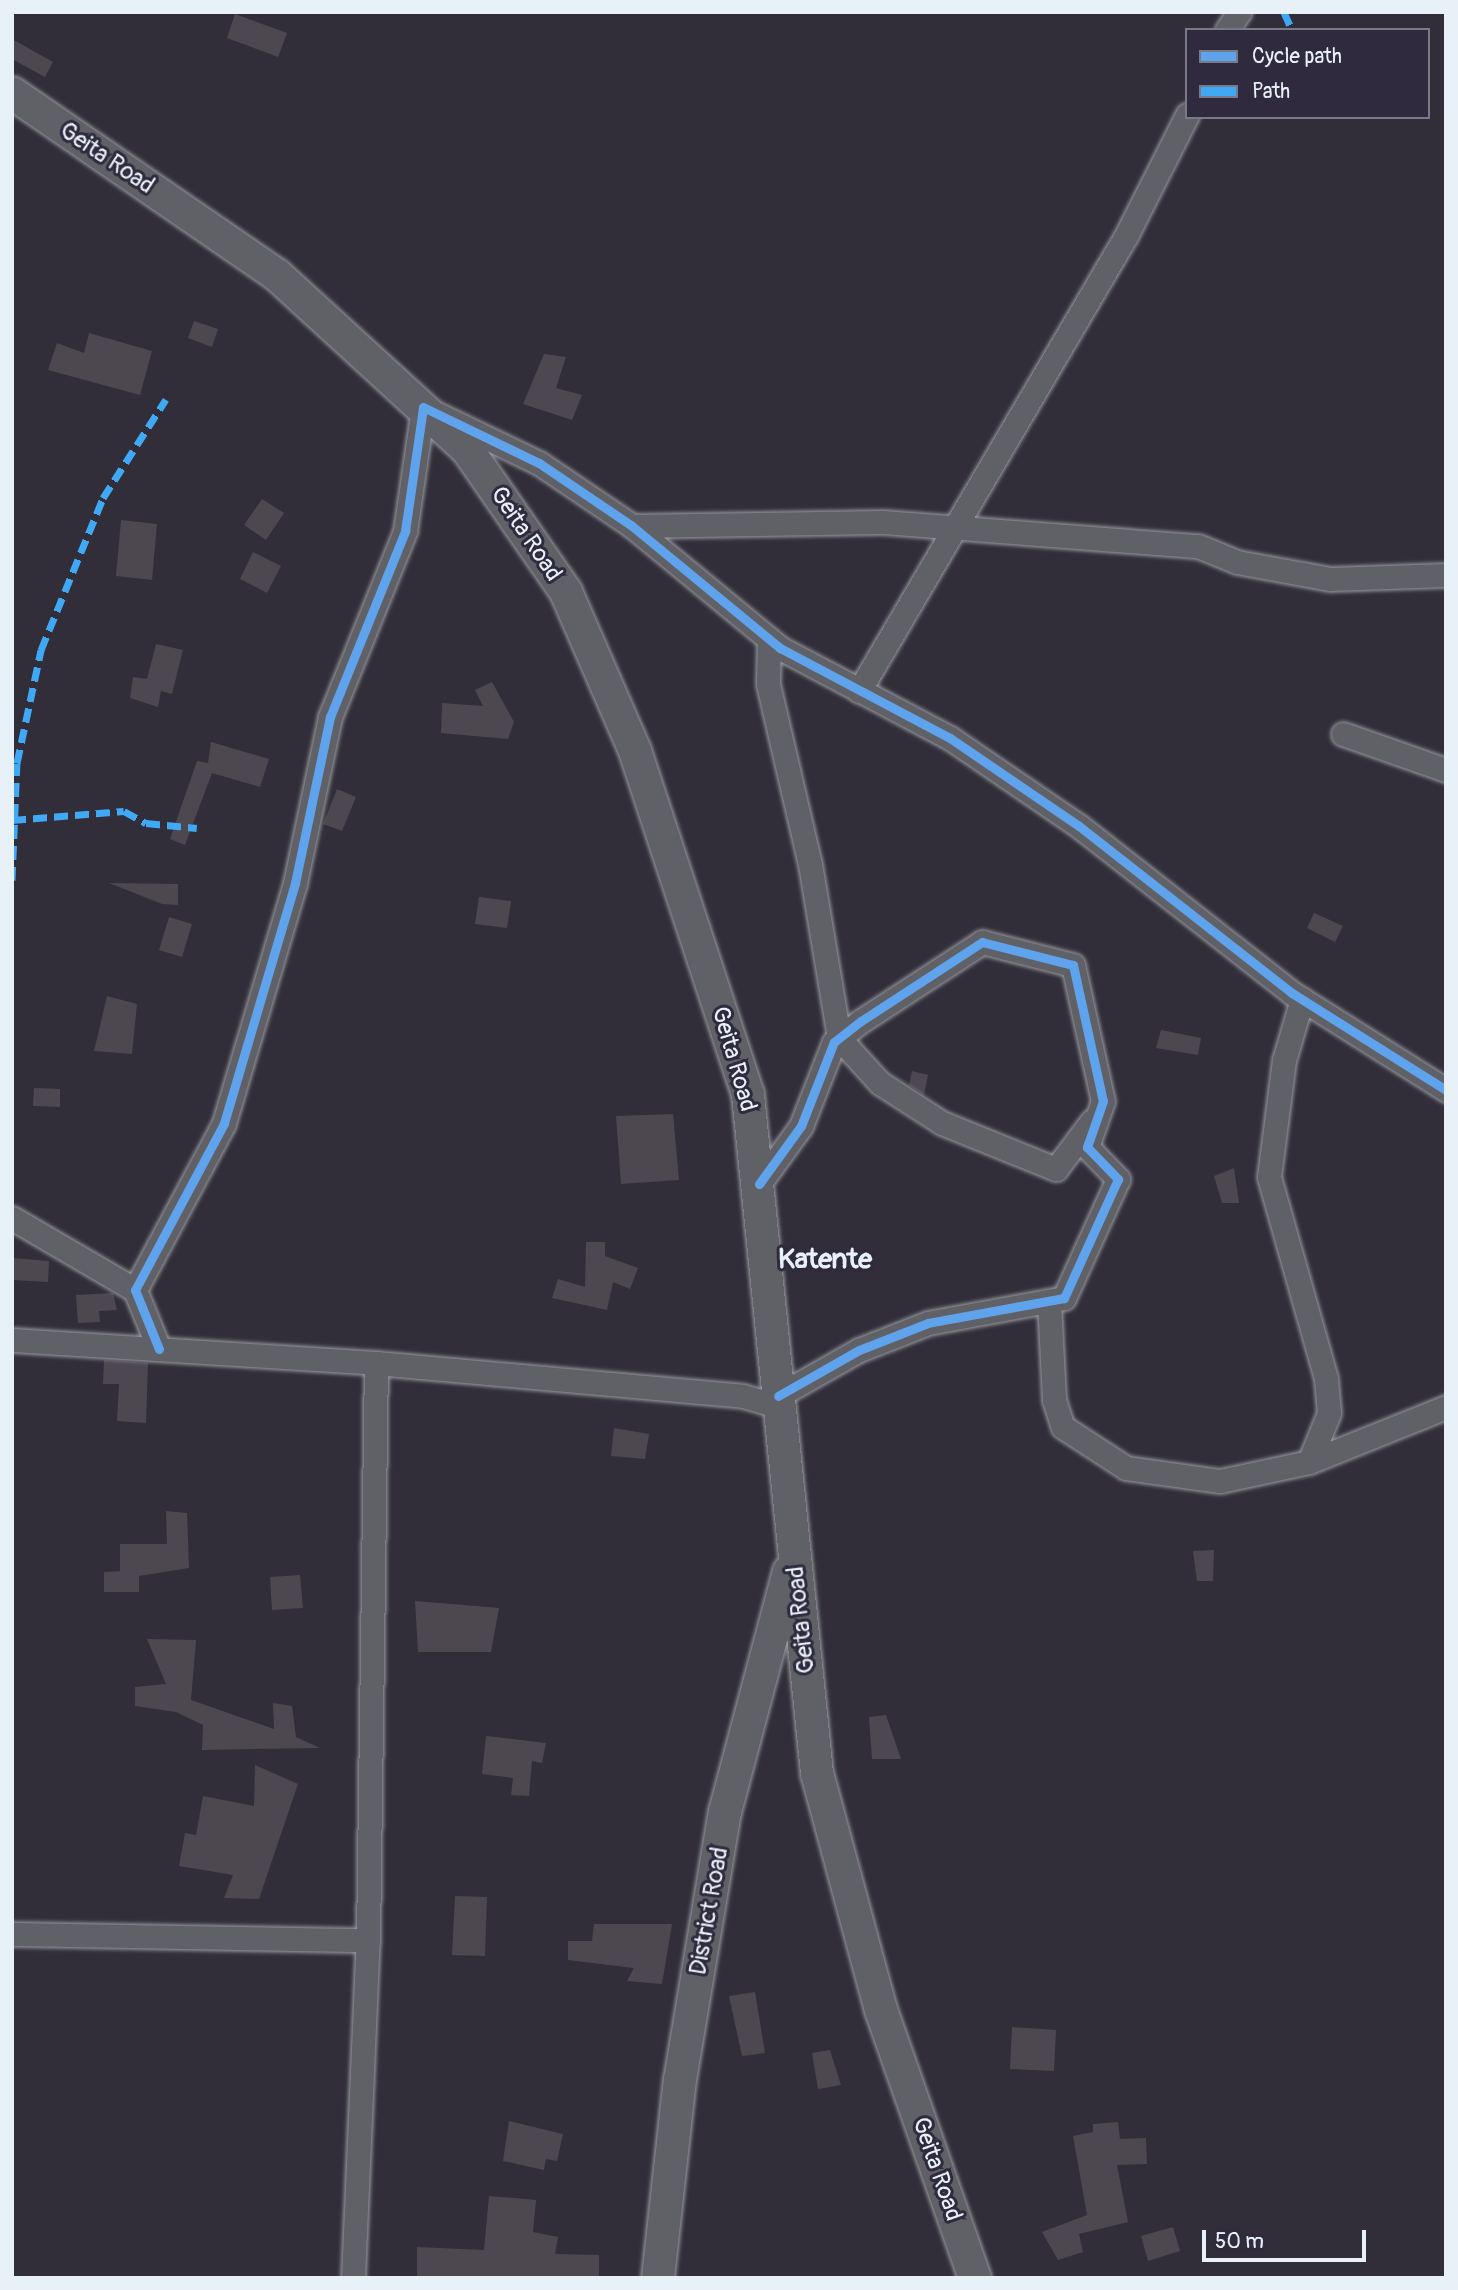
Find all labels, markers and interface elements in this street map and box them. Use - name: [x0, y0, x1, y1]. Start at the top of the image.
- legend: [1185, 28, 1430, 119]
- text: Cycle path: [1252, 43, 1342, 70]
- text: Path: [1252, 78, 1290, 105]
- street label: Geita Road: [54, 116, 160, 200]
- street label: Geita Road: [484, 481, 568, 587]
- street label: Geita Road: [705, 1003, 763, 1115]
- district label: Katente: [778, 1243, 872, 1277]
- street label: Geita Road: [781, 1565, 821, 1675]
- street label: District Road: [684, 1845, 734, 1977]
- street label: Geita Road: [906, 2113, 968, 2225]
- scale bar: [1206, 2216, 1370, 2260]
- text: 50 m: [1215, 2228, 1264, 2255]

